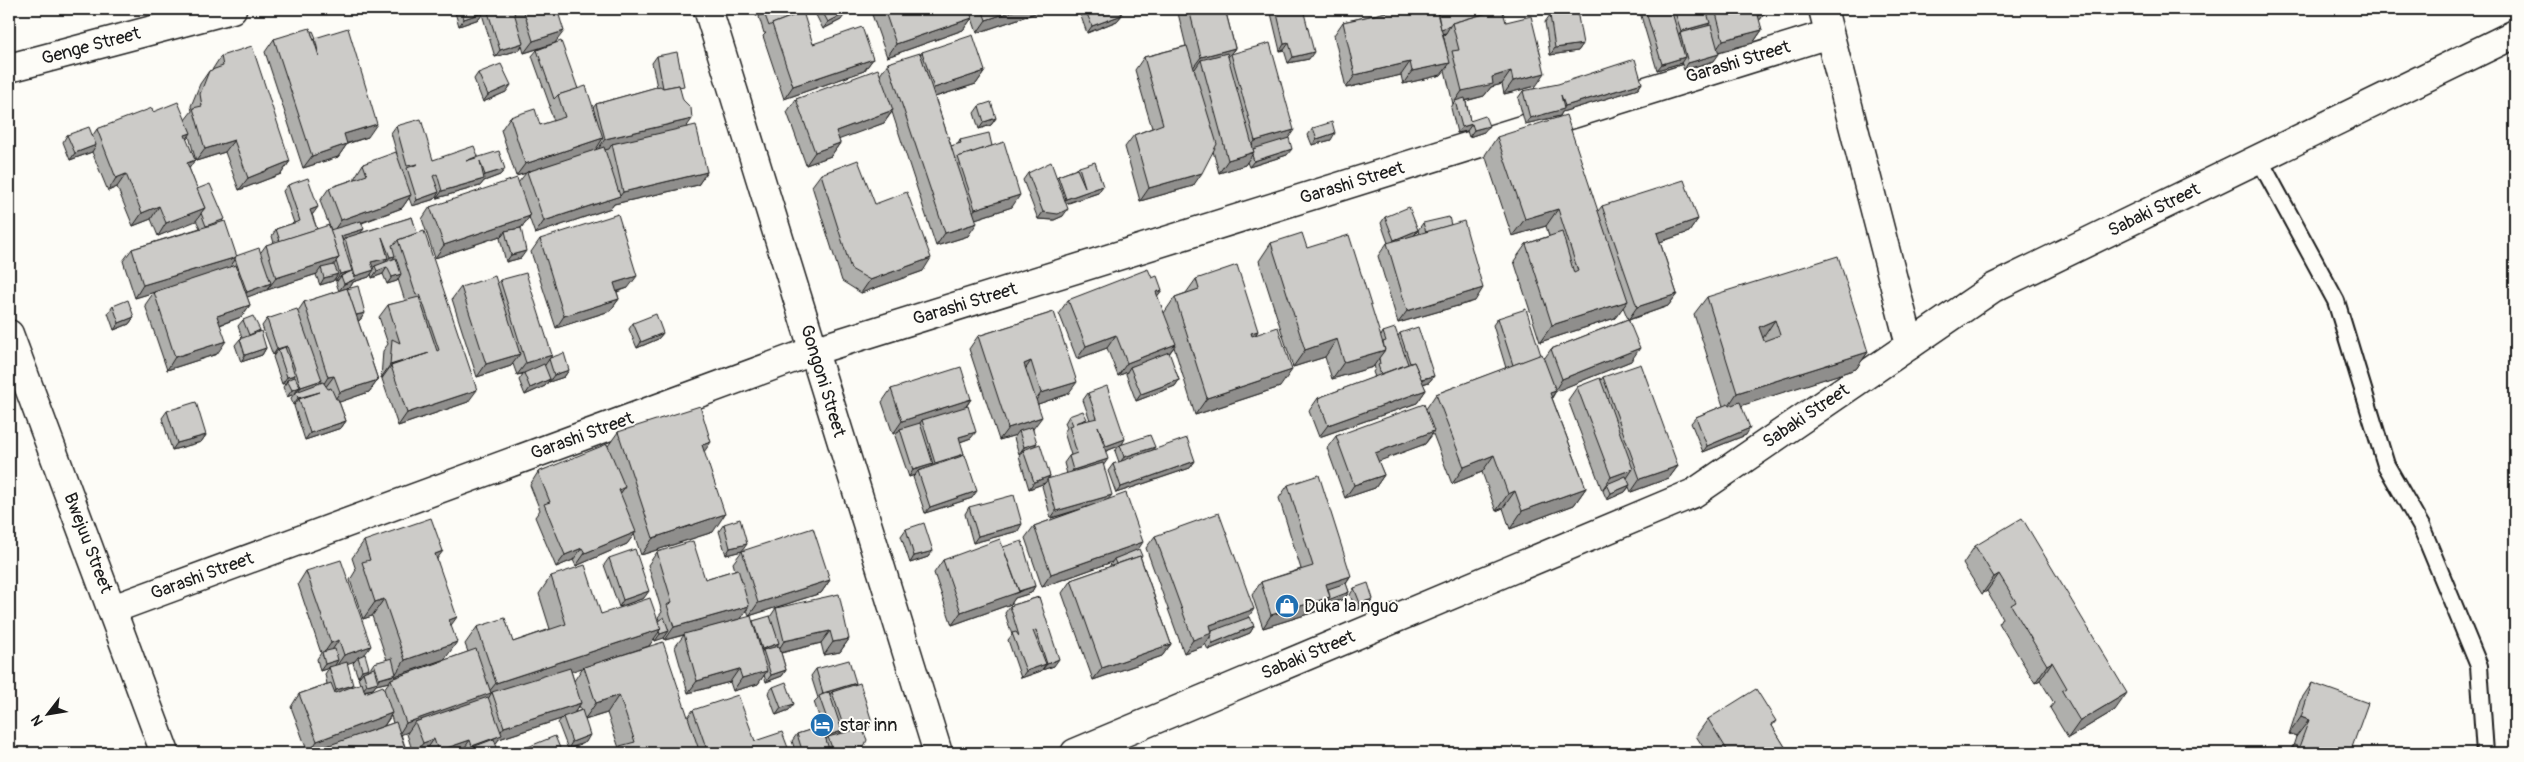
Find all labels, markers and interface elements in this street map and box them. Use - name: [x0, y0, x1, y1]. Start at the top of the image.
- street label: Genge Street: [39, 22, 144, 70]
- street label: Garashi Street: [1683, 35, 1794, 89]
- street label: Garashi Street: [1297, 156, 1408, 210]
- street label: Sabaki Street: [2104, 178, 2204, 242]
- street label: Garashi Street: [910, 277, 1021, 331]
- street label: Gongoni Street: [795, 322, 851, 441]
- street label: Sabaki Street: [1758, 378, 1854, 453]
- street label: Garashi Street: [527, 407, 637, 465]
- street label: Bwejuu Street: [58, 489, 118, 597]
- street label: Garashi Street: [147, 547, 257, 605]
- shop icon: Duka la nguo: [1274, 593, 1300, 619]
- place label: Duka la nguo: [1304, 595, 1399, 618]
- street label: Sabaki Street: [1258, 625, 1359, 685]
- north arrow: [22, 690, 72, 740]
- text: N: [28, 712, 47, 729]
- hotel icon: star inn: [809, 712, 835, 738]
- place label: star inn: [840, 714, 897, 737]

